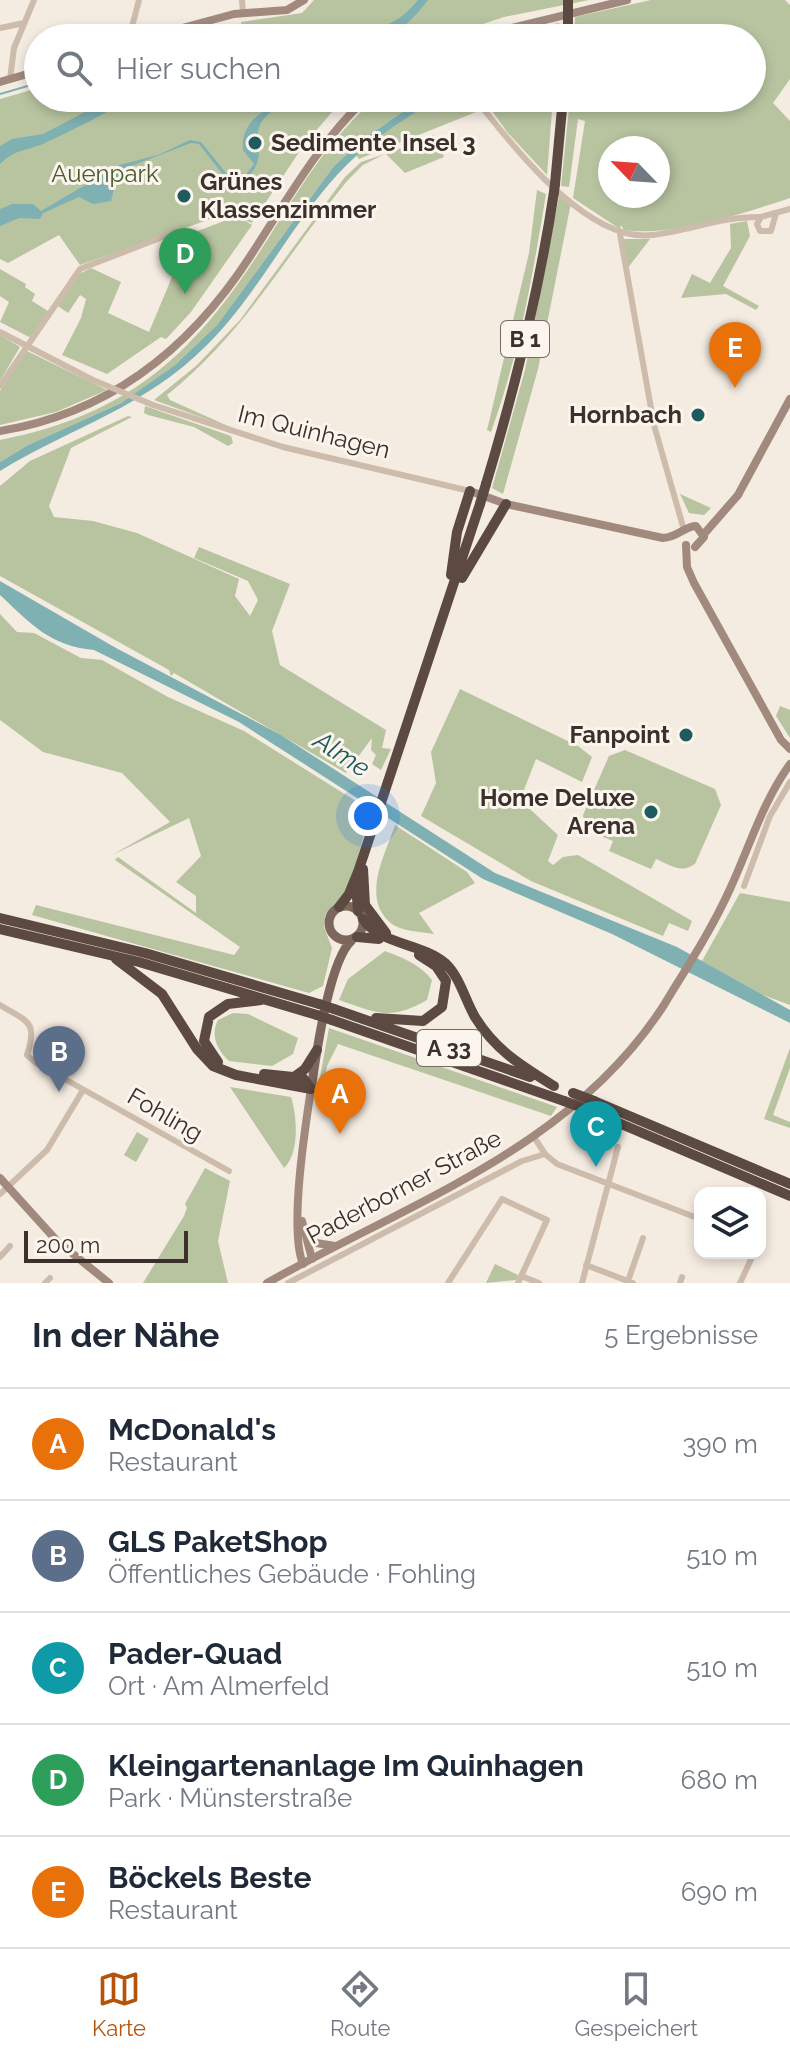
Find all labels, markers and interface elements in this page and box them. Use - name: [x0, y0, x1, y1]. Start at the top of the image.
- search box: [24, 24, 766, 112]
- icon: search: [52, 46, 96, 90]
- text: Hier suchen: [116, 51, 281, 86]
- place label: Sedimente Insel 3: [271, 128, 476, 157]
- marker: Sedimente Insel 3: [246, 134, 264, 152]
- north arrow: [598, 136, 670, 208]
- park label: Auenpark: [51, 159, 159, 188]
- place label: Grünes Klassenzimmer: [200, 167, 376, 224]
- marker: Grünes Klassenzimmer: [175, 187, 193, 205]
- pin: D: [159, 228, 211, 294]
- road number: B 1: [501, 321, 549, 357]
- pin: E: [709, 322, 761, 388]
- street label: Im Quinhagen: [235, 399, 393, 464]
- place label: Hornbach: [569, 400, 682, 429]
- marker: Hornbach: [689, 406, 707, 424]
- place label: Fanpoint: [569, 720, 670, 749]
- water label: Alme: [307, 724, 376, 783]
- marker: Fanpoint: [677, 726, 695, 744]
- place label: Home Deluxe Arena: [480, 783, 635, 840]
- your location: [348, 796, 388, 836]
- marker: Home Deluxe Arena: [642, 803, 660, 821]
- pin: B: [33, 1026, 85, 1092]
- road number: A 33: [417, 1030, 481, 1066]
- pin: A: [314, 1068, 366, 1134]
- street label: Fohling: [122, 1081, 208, 1148]
- pin: C: [570, 1101, 622, 1167]
- street label: Paderborner Straße: [302, 1123, 506, 1250]
- map controls: [694, 1187, 766, 1259]
- button: layers: [694, 1187, 766, 1259]
- scale bar: [24, 1227, 188, 1263]
- text: 200 m: [36, 1232, 100, 1258]
- text: In der Nähe: [32, 1315, 219, 1355]
- text: 5 Ergebnisse: [604, 1320, 758, 1350]
- text: McDonald's: [108, 1412, 276, 1447]
- text: A: [49, 1429, 67, 1459]
- text: 390 m: [682, 1429, 758, 1459]
- text: Restaurant: [108, 1447, 238, 1477]
- text: GLS PaketShop: [108, 1524, 327, 1559]
- text: B: [49, 1541, 67, 1571]
- text: 510 m: [686, 1541, 758, 1571]
- text: Öffentliches Gebäude · Fohling: [108, 1559, 476, 1589]
- text: Pader-Quad: [108, 1636, 282, 1671]
- text: C: [49, 1653, 67, 1683]
- text: 510 m: [686, 1653, 758, 1683]
- text: Ort · Am Almerfeld: [108, 1671, 330, 1701]
- text: Kleingartenanlage Im Quinhagen: [108, 1748, 584, 1783]
- text: D: [49, 1765, 67, 1795]
- text: 680 m: [680, 1765, 758, 1795]
- text: Park · Münsterstraße: [108, 1783, 352, 1813]
- text: Böckels Beste: [108, 1860, 311, 1895]
- text: E: [50, 1877, 66, 1907]
- text: 690 m: [681, 1877, 758, 1907]
- text: Restaurant: [108, 1895, 238, 1925]
- tab: Karte: [92, 1967, 146, 2041]
- tab: Route: [330, 1967, 390, 2041]
- tab: Gespeichert: [574, 1967, 698, 2041]

